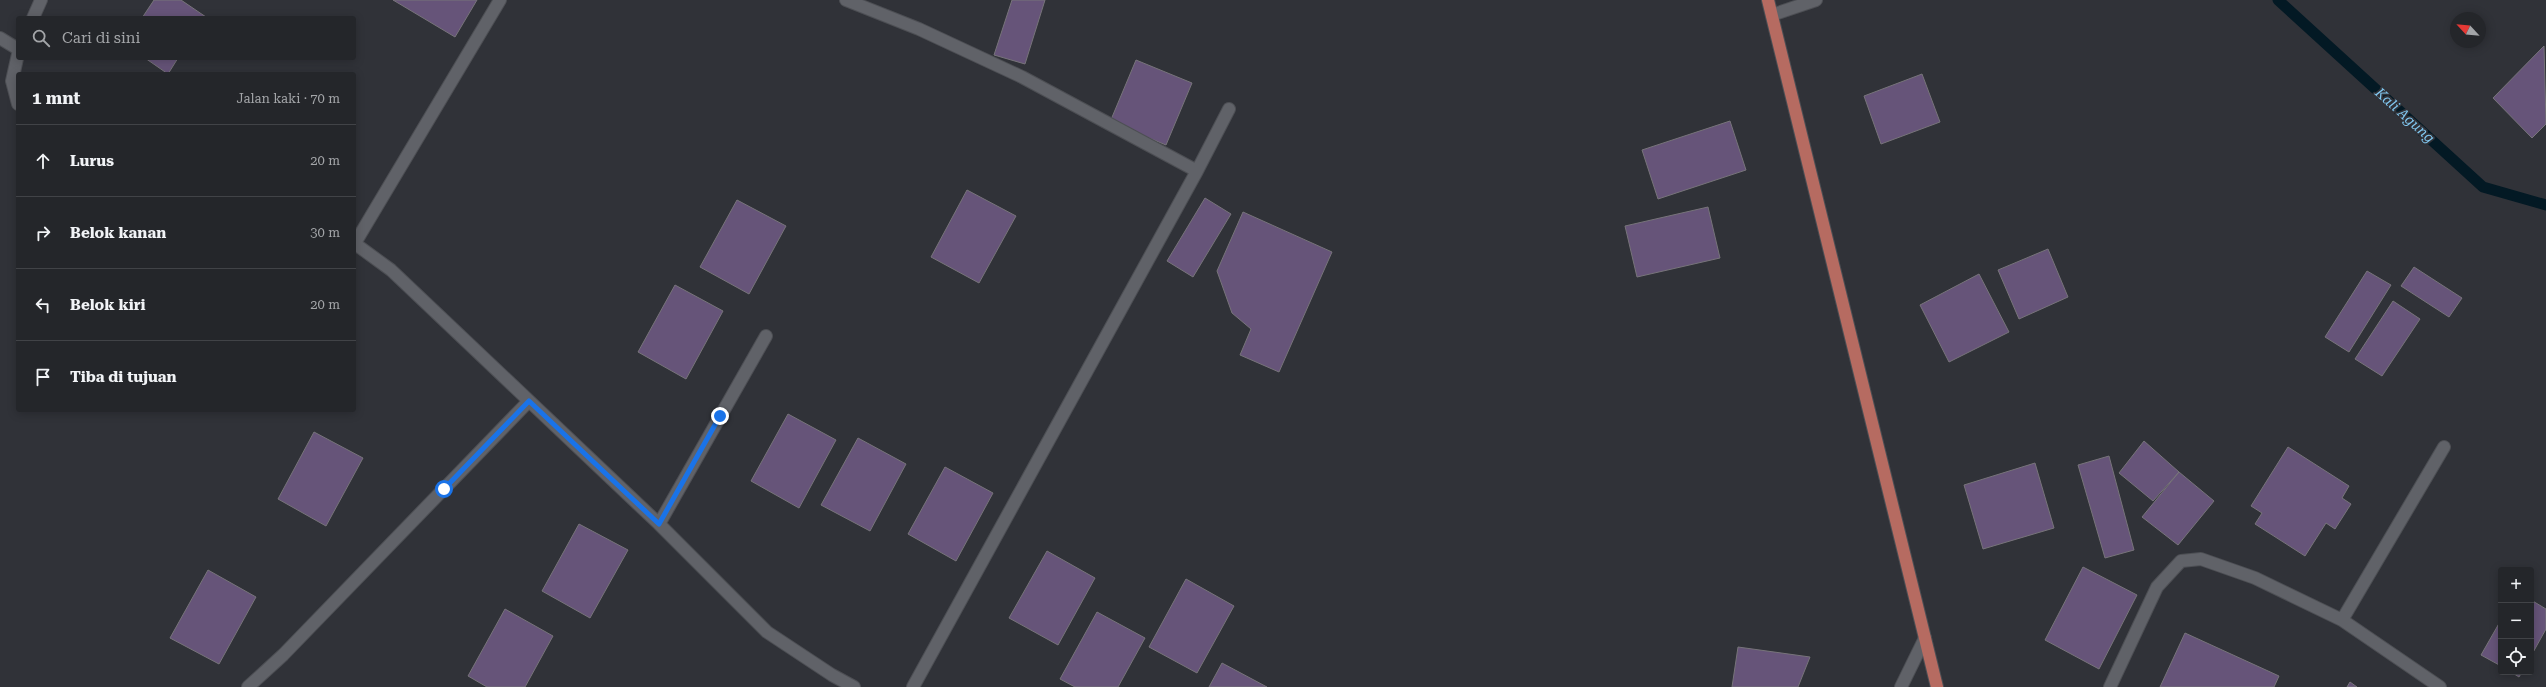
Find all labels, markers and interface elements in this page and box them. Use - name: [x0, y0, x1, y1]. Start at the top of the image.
- north arrow: [2450, 12, 2486, 48]
- search box: [16, 16, 356, 60]
- icon: search: [30, 27, 52, 49]
- text: Cari di sini: [62, 29, 140, 47]
- water label: Kali Agung: [2371, 84, 2438, 146]
- text: 1 mnt: [32, 88, 81, 108]
- text: Jalan kaki · 70 m: [236, 91, 340, 106]
- icon: ahead: [32, 150, 54, 172]
- text: Lurus: [70, 152, 114, 170]
- text: 20 m: [310, 153, 340, 168]
- icon: right: [32, 222, 54, 244]
- text: Belok kanan: [70, 224, 166, 242]
- text: 30 m: [310, 225, 340, 240]
- icon: left: [32, 294, 54, 316]
- text: Belok kiri: [70, 296, 146, 314]
- text: 20 m: [310, 297, 340, 312]
- icon: arrive: [32, 366, 54, 388]
- text: Tiba di tujuan: [70, 368, 177, 386]
- route end: [711, 407, 729, 425]
- route start: [435, 480, 453, 498]
- map controls: [2498, 567, 2534, 675]
- button: +: [2498, 567, 2534, 603]
- button: −: [2498, 603, 2534, 639]
- button: locate: [2498, 639, 2534, 675]

